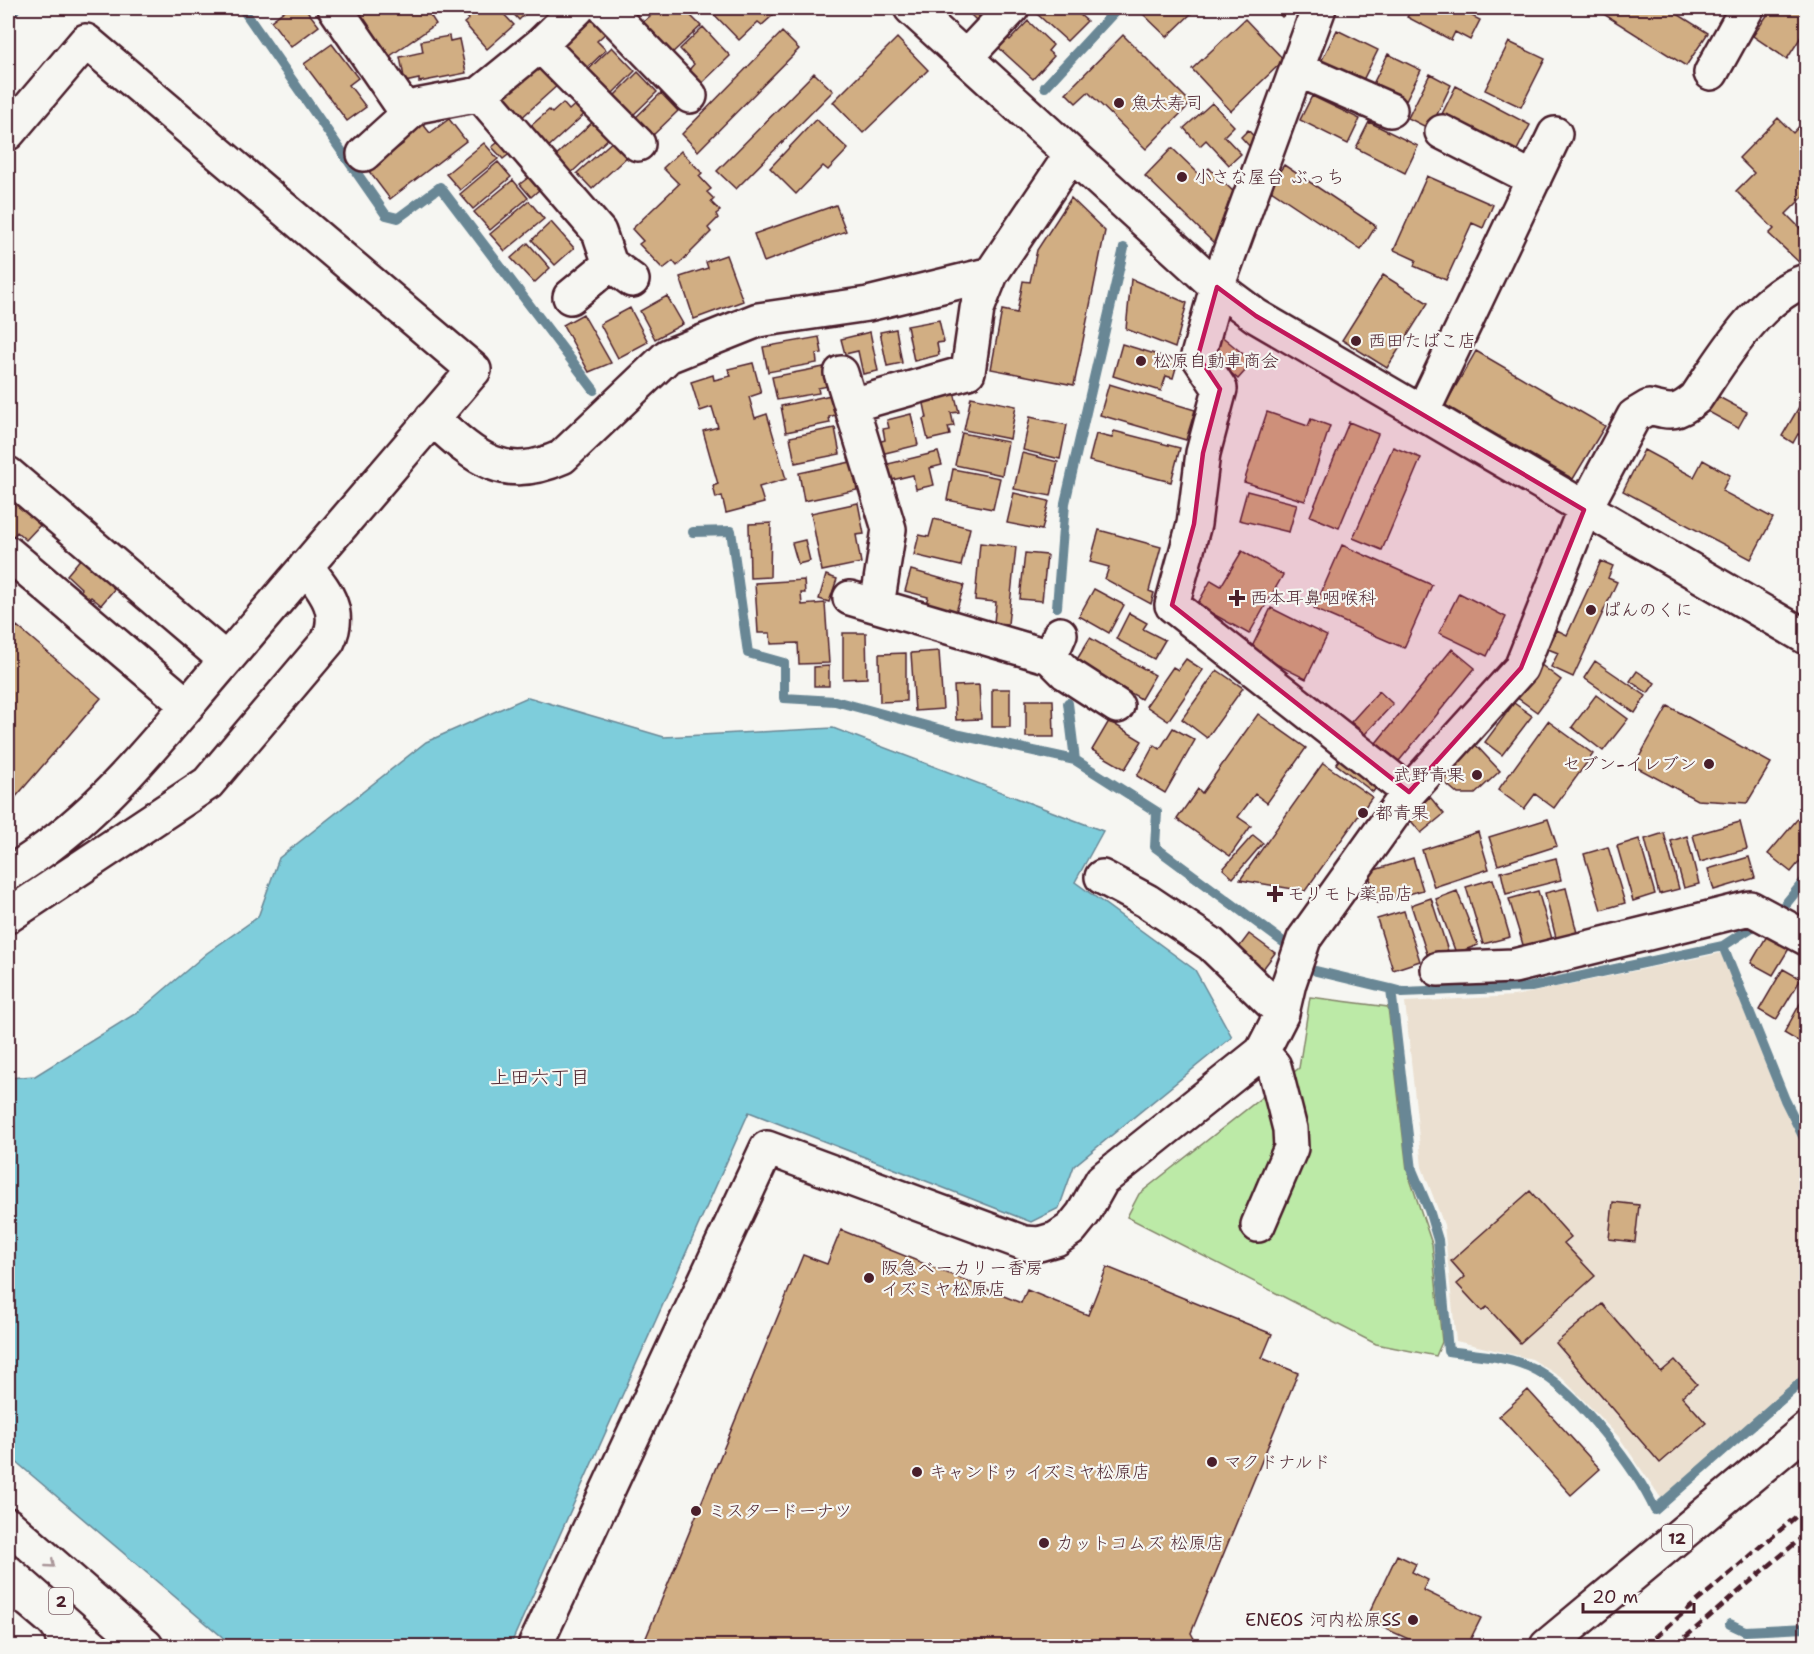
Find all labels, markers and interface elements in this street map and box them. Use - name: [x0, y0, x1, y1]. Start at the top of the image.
- place label: 魚太寿司: [1131, 91, 1203, 115]
- marker: 魚太寿司: [1112, 96, 1126, 110]
- place label: 小さな屋台 ぶっち: [1194, 165, 1344, 189]
- marker: 小さな屋台 ぶっち: [1175, 170, 1189, 184]
- place label: 西田たばこ店: [1368, 329, 1476, 353]
- marker: 西田たばこ店: [1349, 334, 1363, 348]
- place label: 松原自動車商会: [1153, 349, 1279, 373]
- marker: 松原自動車商会: [1134, 354, 1148, 368]
- place label: 西本耳鼻咽喉科: [1250, 586, 1376, 610]
- marker: 西本耳鼻咽喉科: [1228, 589, 1246, 607]
- place label: ぱんのくに: [1603, 598, 1693, 622]
- marker: ぱんのくに: [1584, 603, 1598, 617]
- place label: セブン-イレブン: [1562, 752, 1697, 776]
- marker: セブン-イレブン: [1702, 757, 1716, 771]
- place label: 武野青果: [1393, 763, 1465, 787]
- marker: 武野青果: [1470, 768, 1484, 782]
- place label: 都青果: [1375, 801, 1429, 825]
- marker: 都青果: [1356, 806, 1370, 820]
- place label: モリモト薬品店: [1287, 882, 1413, 906]
- marker: モリモト薬品店: [1268, 887, 1282, 901]
- district label: 上田六丁目: [490, 1064, 590, 1090]
- place label: 阪急ベーカリー香房 イズミヤ松原店: [881, 1256, 1043, 1301]
- marker: 阪急ベーカリー香房 イズミヤ松原店: [862, 1271, 876, 1285]
- place label: マクドナルド: [1224, 1450, 1331, 1474]
- marker: マクドナルド: [1205, 1455, 1219, 1469]
- place label: キャンドゥ イズミヤ松原店: [929, 1460, 1150, 1484]
- marker: キャンドゥ イズミヤ松原店: [910, 1465, 924, 1479]
- place label: ミスタードーナツ: [708, 1499, 852, 1523]
- marker: ミスタードーナツ: [689, 1504, 703, 1518]
- road number: 12: [1662, 1525, 1692, 1551]
- place label: カットコムズ 松原店: [1056, 1531, 1224, 1555]
- marker: カットコムズ 松原店: [1037, 1536, 1051, 1550]
- one-way arrow: [45, 1557, 55, 1568]
- scale bar: [1583, 1576, 1694, 1614]
- text: 20 m: [1592, 1585, 1638, 1609]
- road number: 2: [49, 1588, 73, 1614]
- place label: ENEOS 河内松原SS: [1245, 1608, 1401, 1632]
- marker: ENEOS 河内松原SS: [1406, 1613, 1420, 1627]

